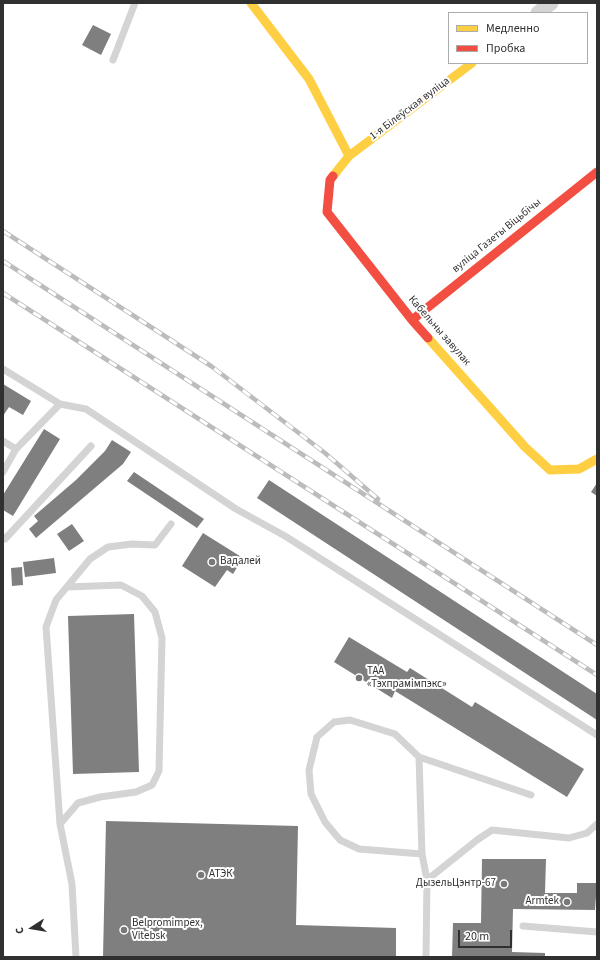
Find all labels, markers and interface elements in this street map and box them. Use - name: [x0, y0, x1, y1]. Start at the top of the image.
- legend: [448, 12, 588, 64]
- text: Медленно: [486, 20, 540, 37]
- text: Пробка: [486, 40, 525, 57]
- street label: 1-я Білеўская вуліца: [367, 75, 453, 143]
- street label: вуліца Газеты Віцьбічы: [450, 196, 544, 276]
- street label: Кабельны завулак: [405, 293, 473, 369]
- place label: Вадалей: [220, 555, 261, 569]
- marker: Вадалей: [207, 557, 217, 567]
- place label: ТАА «Тэхпрамімпэкс»: [367, 665, 447, 691]
- marker: ТАА «Тэхпрамімпэкс»: [354, 673, 364, 683]
- place label: АТЭК: [209, 868, 233, 882]
- marker: АТЭК: [196, 870, 206, 880]
- place label: ДызельЦэнтр-67: [416, 877, 496, 891]
- marker: ДызельЦэнтр-67: [499, 879, 509, 889]
- place label: Armtek: [526, 895, 559, 909]
- marker: Armtek: [562, 897, 572, 907]
- north arrow: [12, 908, 52, 948]
- place label: Belpromimpex, Vitebsk: [132, 917, 203, 943]
- scale bar: [460, 922, 514, 948]
- marker: Belpromimpex, Vitebsk: [119, 925, 129, 935]
- text: С: [12, 926, 28, 935]
- text: 20 m: [465, 928, 489, 945]

